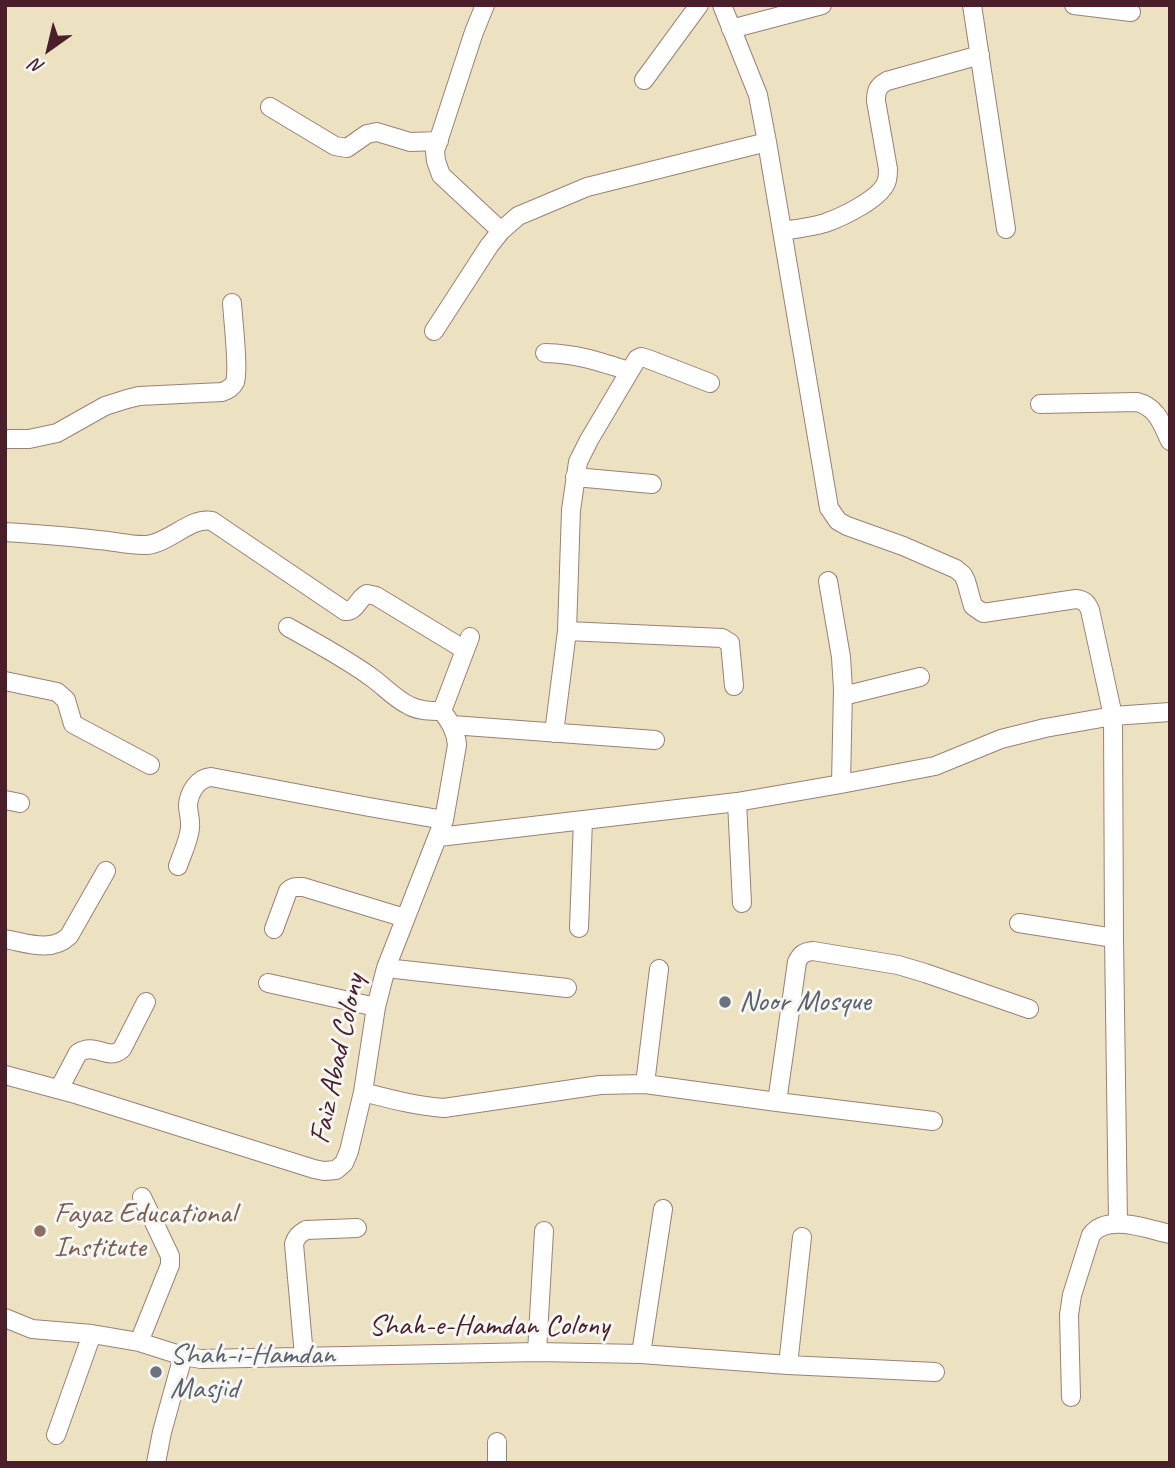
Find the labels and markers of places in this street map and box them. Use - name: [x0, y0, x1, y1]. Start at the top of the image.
- place label: Noor Mosque: [739, 984, 871, 1020]
- marker: Noor Mosque: [717, 994, 733, 1010]
- place label: Fayaz Educational Institute: [54, 1196, 236, 1266]
- marker: Fayaz Educational Institute: [32, 1223, 48, 1239]
- place label: Shah-i-Hamdan Masjid: [170, 1337, 335, 1408]
- marker: Shah-i-Hamdan Masjid: [148, 1364, 164, 1380]

